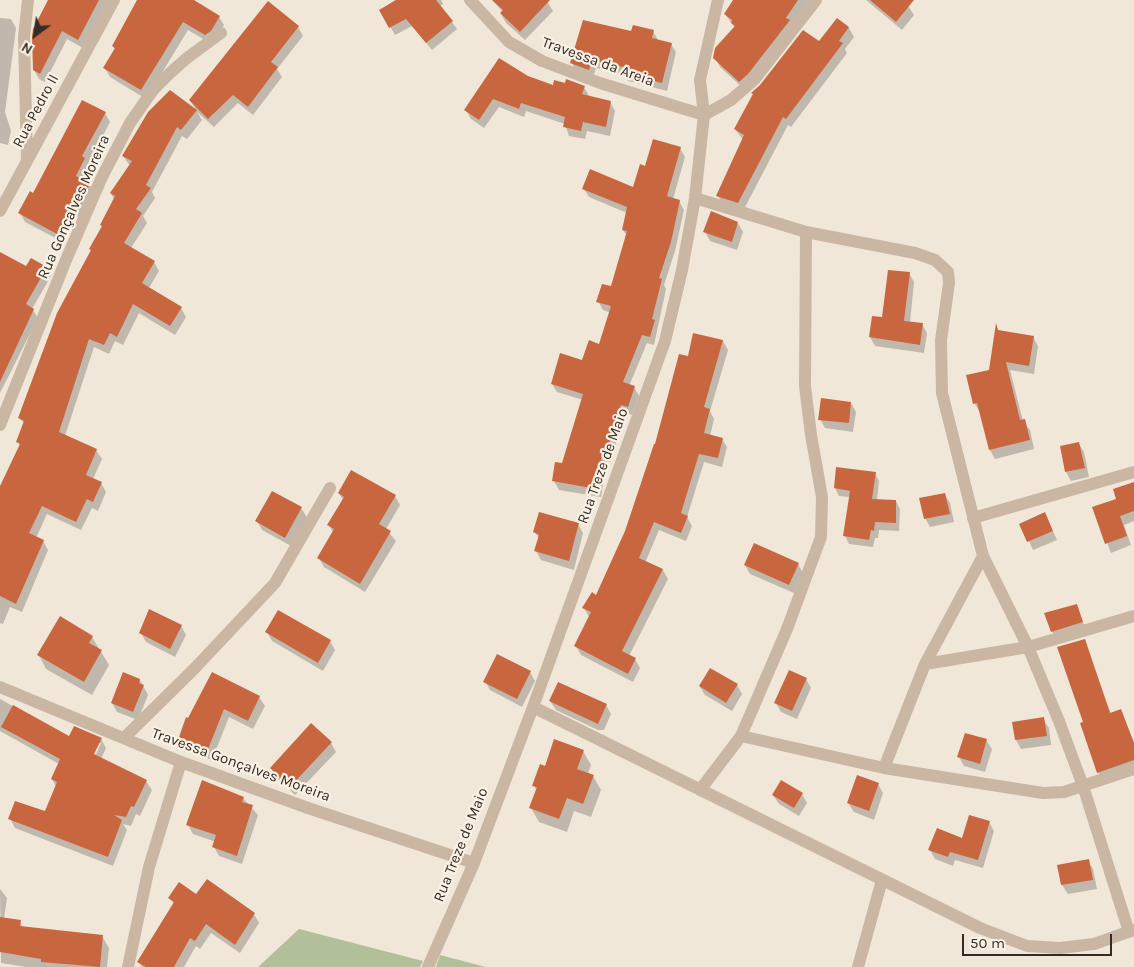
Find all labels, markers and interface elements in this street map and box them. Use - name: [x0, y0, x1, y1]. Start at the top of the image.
- north arrow: [10, 10, 60, 60]
- street label: Travessa da Areia: [539, 33, 657, 91]
- text: N: [18, 38, 36, 58]
- street label: Rua Pedro II: [9, 71, 63, 151]
- street label: Rua Gonçalves Moreira: [34, 132, 114, 282]
- street label: Rua Treze de Maio: [574, 406, 632, 526]
- street label: Travessa Gonçalves Moreira: [149, 724, 333, 806]
- street label: Rua Treze de Maio: [430, 785, 492, 905]
- scale bar: [964, 924, 1114, 956]
- text: 50 m: [970, 934, 1005, 952]

